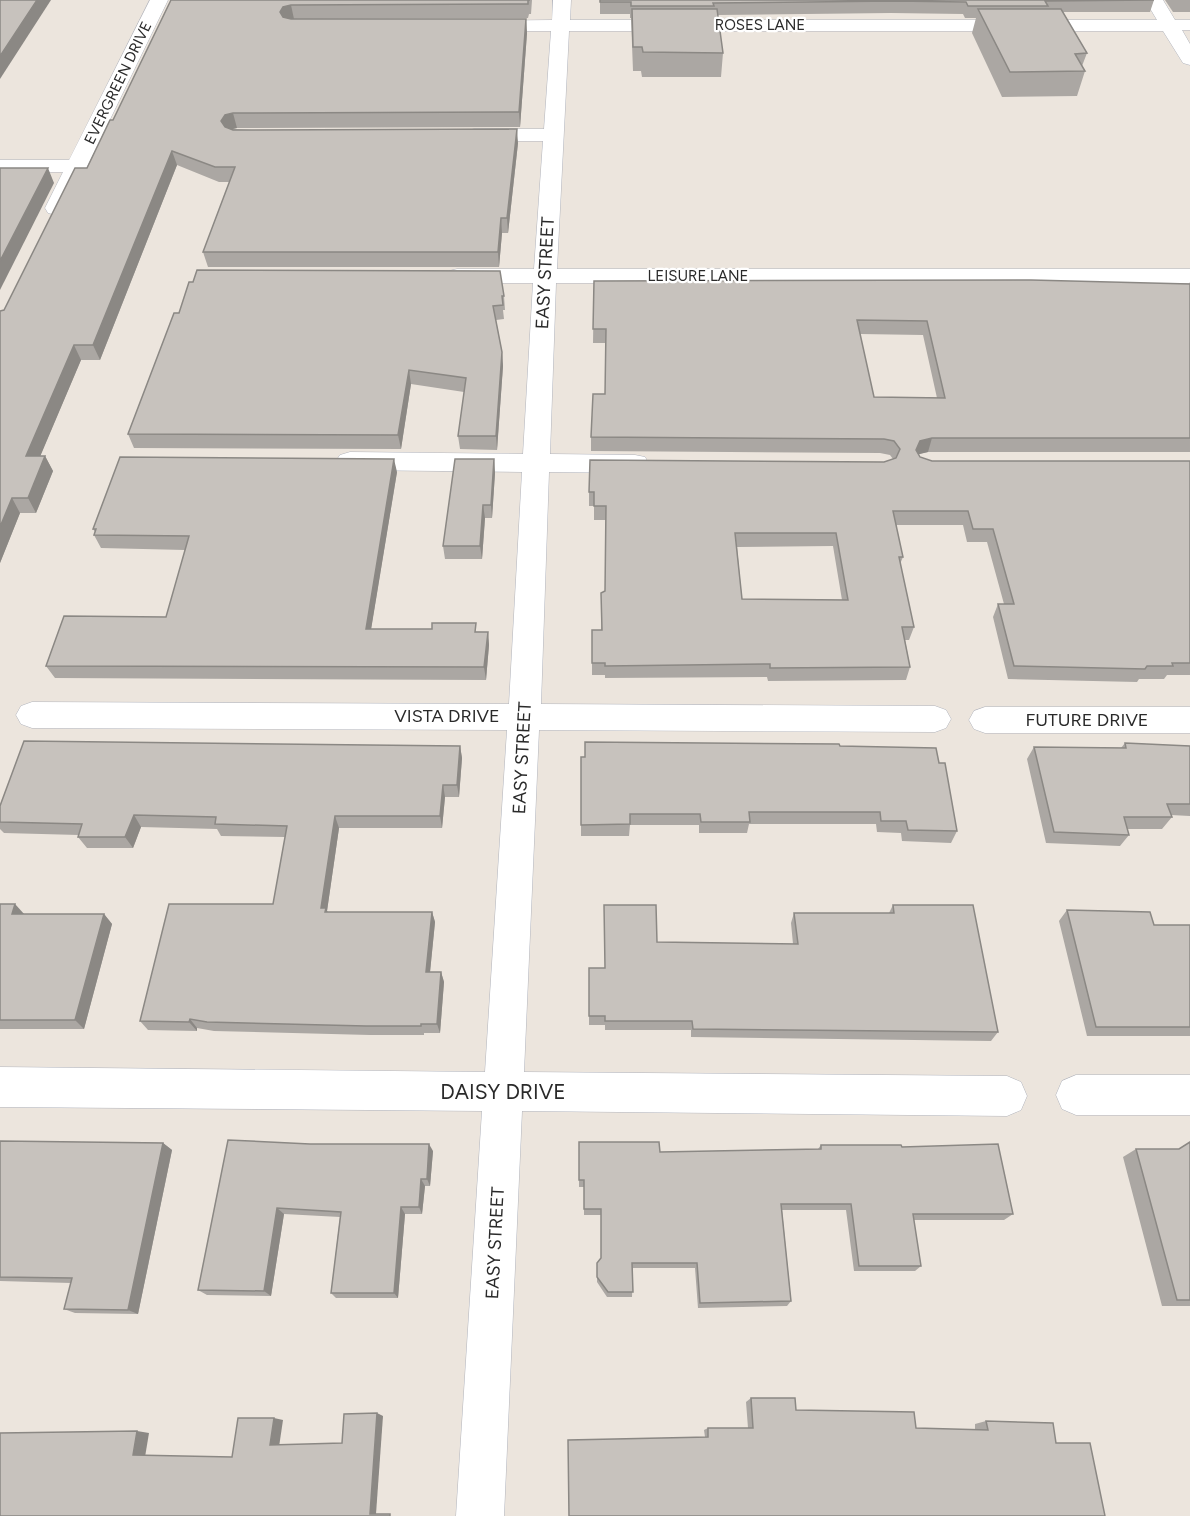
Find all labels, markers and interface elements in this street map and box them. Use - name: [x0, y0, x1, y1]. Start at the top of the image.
- street label: ROSES LANE: [715, 16, 805, 34]
- street label: EVERGREEN DRIVE: [80, 19, 156, 147]
- street label: EASY STREET: [531, 216, 559, 330]
- street label: LEISURE LANE: [648, 267, 748, 285]
- street label: EASY STREET: [508, 701, 536, 815]
- street label: VISTA DRIVE: [394, 705, 500, 727]
- street label: FUTURE DRIVE: [1025, 709, 1149, 731]
- street label: DAISY DRIVE: [440, 1079, 566, 1104]
- street label: EASY STREET: [481, 1186, 509, 1300]

